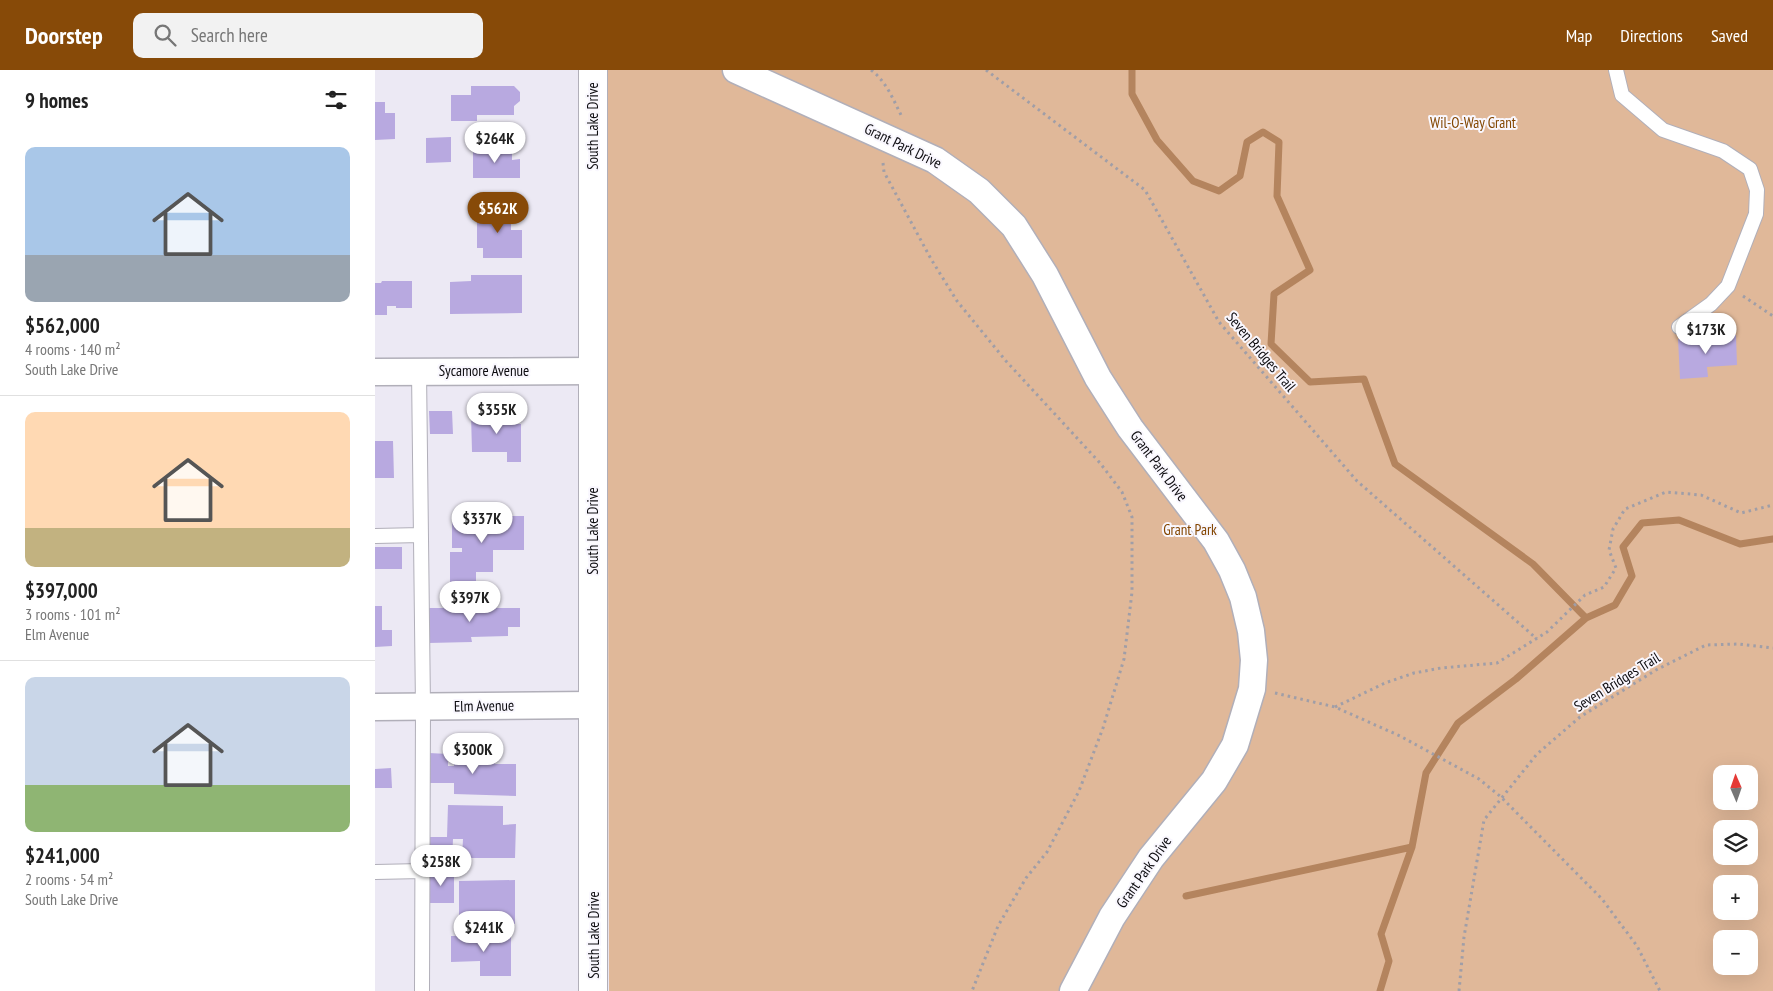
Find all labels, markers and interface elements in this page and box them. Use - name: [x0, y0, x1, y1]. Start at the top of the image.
- search box: [133, 13, 483, 58]
- text: Doorstep: [25, 20, 103, 51]
- icon: search: [151, 21, 179, 49]
- text: Search here: [191, 23, 268, 47]
- text: Map: [1566, 24, 1592, 47]
- text: Directions: [1620, 24, 1683, 47]
- text: Saved: [1711, 24, 1748, 47]
- street label: South Lake Drive: [583, 82, 602, 170]
- icon: filters: [322, 86, 350, 114]
- text: 9 homes: [25, 87, 88, 114]
- park label: Wil-O-Way Grant: [1430, 113, 1516, 132]
- street label: Grant Park Drive: [861, 119, 945, 172]
- pin: $264K: [460, 122, 530, 164]
- text: $264K: [476, 128, 514, 148]
- icon: home: [143, 179, 233, 269]
- pin: $562K: [463, 191, 533, 234]
- text: $562K: [479, 198, 517, 218]
- street label: Seven Bridges Trail: [1223, 308, 1300, 396]
- text: $562,000: [25, 312, 100, 339]
- pin: $173K: [1671, 312, 1741, 355]
- text: $173K: [1687, 319, 1725, 339]
- text: 4 rooms · 140 m²: [25, 339, 121, 359]
- text: South Lake Drive: [25, 359, 118, 379]
- street label: Sycamore Avenue: [439, 361, 529, 380]
- pin: $355K: [462, 392, 532, 435]
- text: $355K: [478, 399, 516, 419]
- street label: Grant Park Drive: [1127, 427, 1192, 505]
- icon: home: [143, 445, 233, 535]
- street label: South Lake Drive: [583, 487, 602, 575]
- pin: $337K: [447, 502, 517, 544]
- text: $337K: [463, 508, 501, 528]
- park label: Grant Park: [1163, 520, 1217, 539]
- text: $397,000: [25, 577, 98, 604]
- pin: $397K: [435, 580, 505, 623]
- text: $397K: [451, 587, 489, 607]
- text: 3 rooms · 101 m²: [25, 604, 121, 624]
- text: Elm Avenue: [25, 624, 89, 644]
- street label: Seven Bridges Trail: [1570, 647, 1664, 716]
- street label: Elm Avenue: [454, 695, 514, 716]
- icon: home: [143, 710, 233, 800]
- pin: $300K: [438, 732, 508, 775]
- text: $300K: [454, 739, 492, 759]
- north arrow: [1713, 765, 1757, 810]
- map controls: [1713, 765, 1758, 975]
- button: layers: [1713, 820, 1758, 865]
- street label: Grant Park Drive: [1112, 832, 1175, 911]
- text: $241,000: [25, 842, 100, 869]
- pin: $258K: [406, 844, 476, 887]
- text: $258K: [422, 851, 460, 871]
- text: 2 rooms · 54 m²: [25, 869, 113, 889]
- button: +: [1713, 875, 1758, 920]
- text: South Lake Drive: [25, 889, 118, 909]
- street label: South Lake Drive: [584, 891, 603, 979]
- pin: $241K: [449, 910, 519, 953]
- text: $241K: [465, 917, 503, 937]
- button: −: [1713, 930, 1758, 975]

